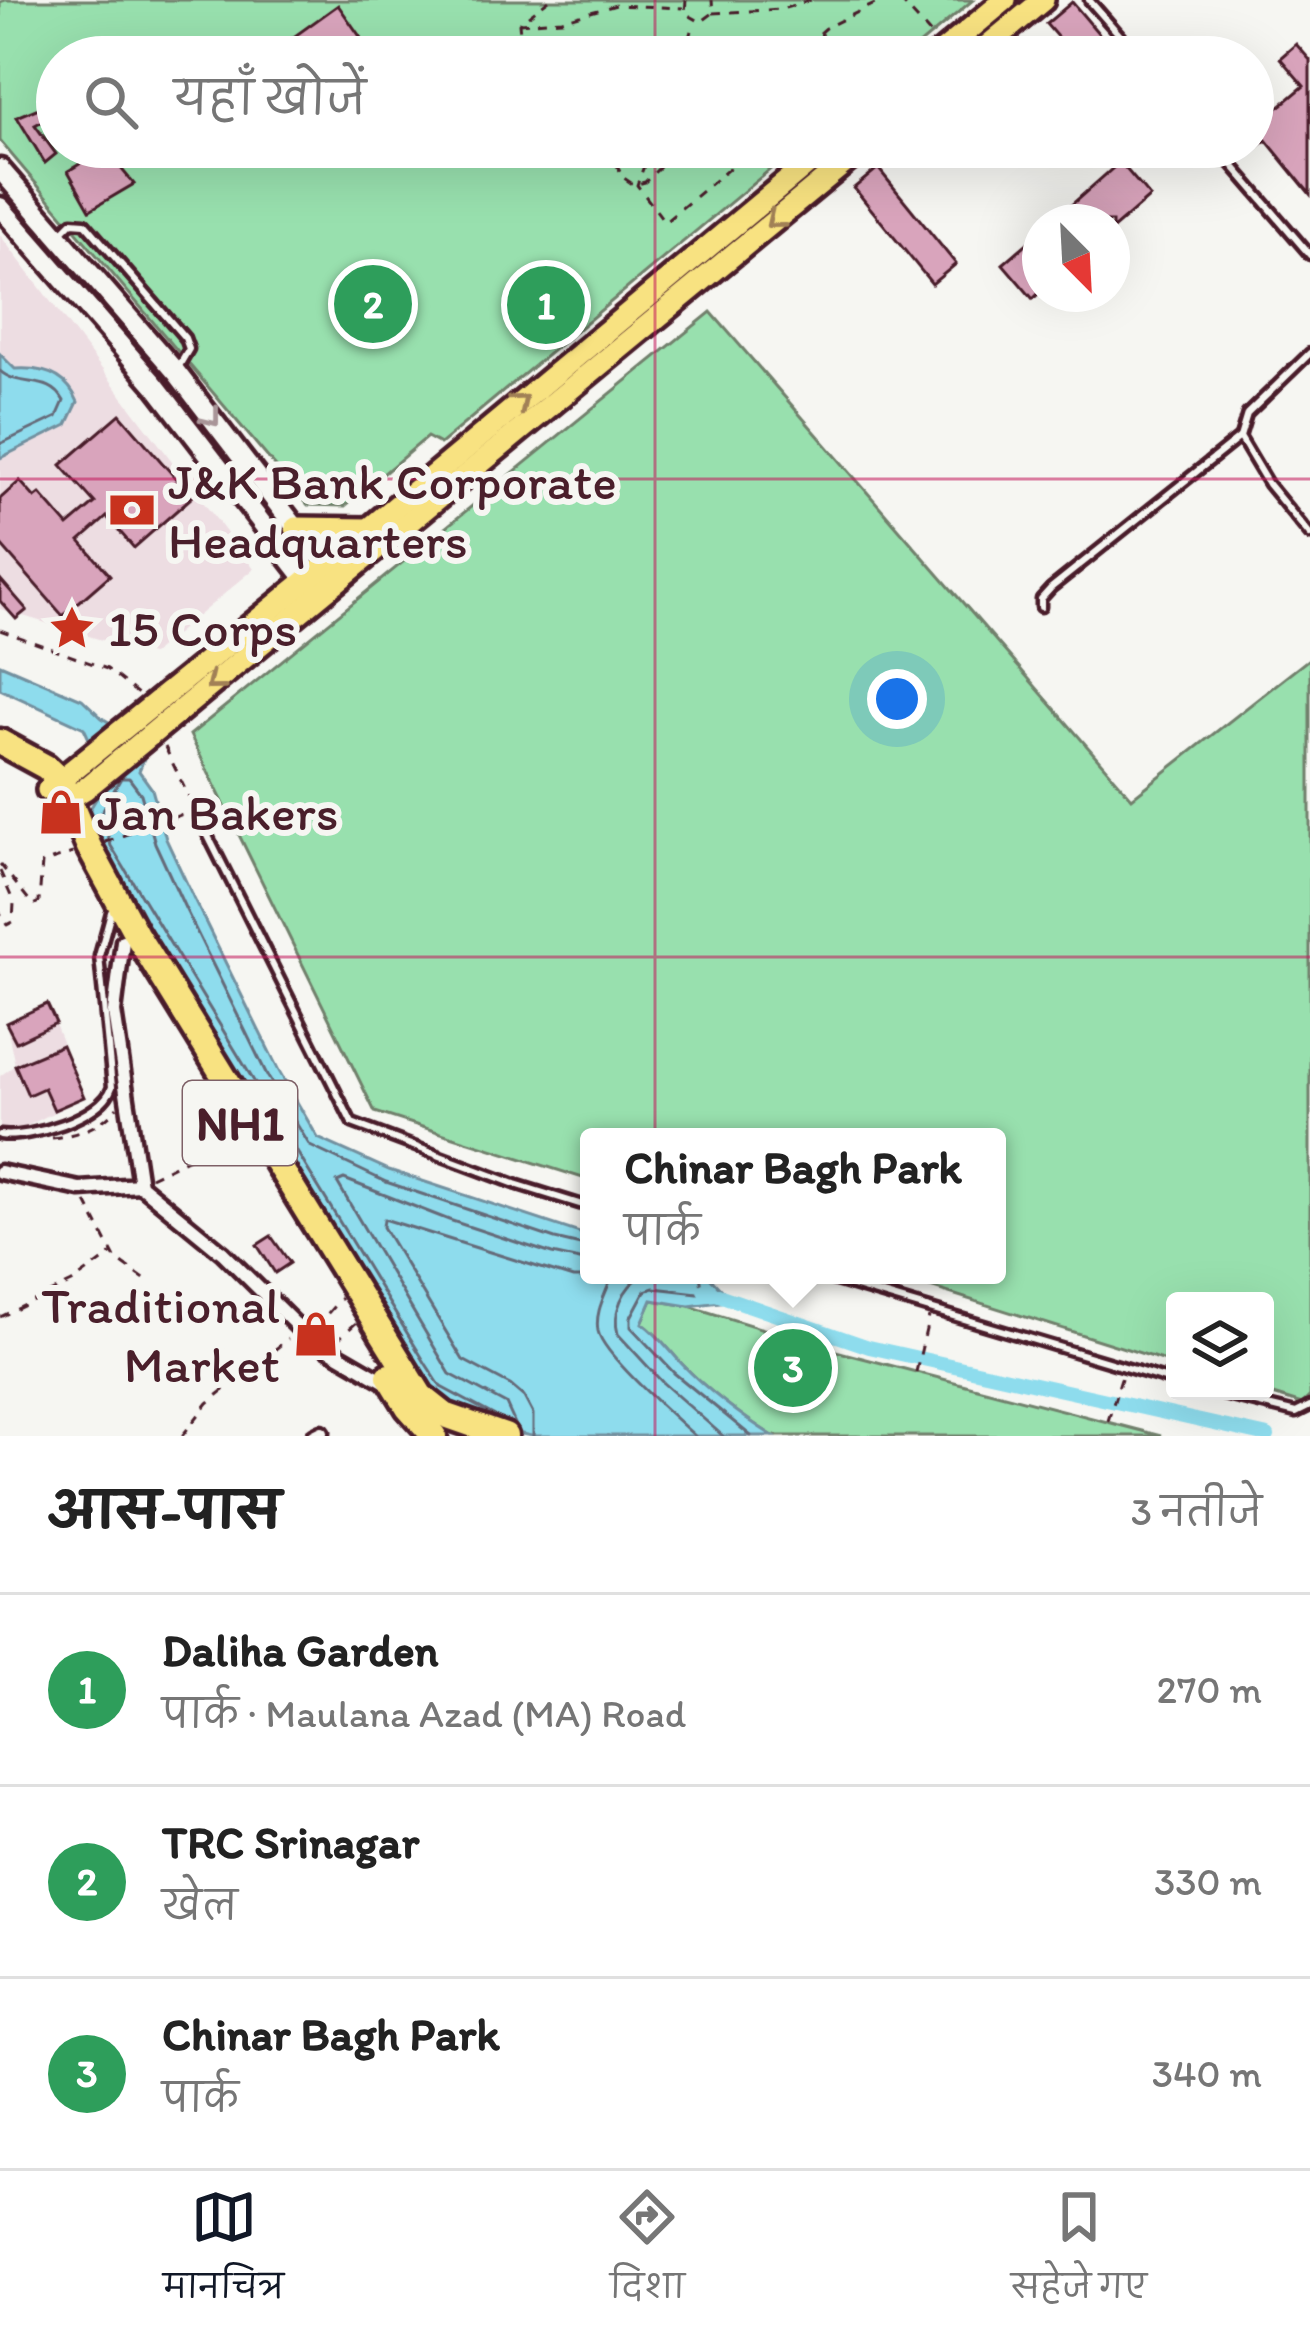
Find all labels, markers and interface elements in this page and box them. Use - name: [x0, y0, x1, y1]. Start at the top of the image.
- search box: [36, 36, 1274, 168]
- icon: search: [78, 69, 144, 135]
- text: यहाँ खोजें: [174, 71, 366, 125]
- north arrow: [1022, 204, 1130, 312]
- one-way arrow: [766, 207, 788, 229]
- pin: 2: [334, 259, 412, 349]
- pin: 1: [507, 260, 585, 350]
- one-way arrow: [507, 395, 529, 417]
- one-way arrow: [198, 405, 219, 427]
- place label: J&K Bank Corporate Headquarters: [168, 451, 617, 571]
- bank icon: J&K Bank Corporate Headquarters: [107, 485, 157, 535]
- place label: 15 Corps: [108, 598, 297, 659]
- place icon: 15 Corps: [47, 603, 97, 653]
- one-way arrow: [206, 668, 228, 690]
- your location: [867, 669, 927, 729]
- place label: Jan Bakers: [97, 782, 339, 843]
- shop icon: Jan Bakers: [36, 787, 86, 837]
- road number: NH1: [183, 1081, 297, 1165]
- popup: [580, 1128, 1006, 1284]
- text: Chinar Bagh Park: [624, 1140, 962, 1194]
- text: पार्क: [624, 1207, 701, 1254]
- place label: Traditional Market: [41, 1275, 280, 1395]
- map controls: [1166, 1292, 1274, 1400]
- button: layers: [1166, 1292, 1274, 1400]
- shop icon: Traditional Market: [291, 1309, 341, 1359]
- pin: 3: [754, 1323, 832, 1413]
- text: आस-पास: [48, 1480, 281, 1541]
- text: 3 नतीजे: [1131, 1488, 1262, 1535]
- text: Daliha Garden: [162, 1623, 439, 1677]
- text: 1: [78, 1666, 96, 1713]
- text: 270 m: [1157, 1666, 1262, 1713]
- text: पार्क · Maulana Azad (MA) Road: [162, 1690, 686, 1737]
- text: TRC Srinagar: [162, 1815, 419, 1869]
- text: 2: [77, 1858, 97, 1905]
- text: 330 m: [1154, 1858, 1262, 1905]
- text: खेल: [162, 1882, 238, 1929]
- text: Chinar Bagh Park: [162, 2007, 500, 2061]
- text: 3: [76, 2050, 98, 2097]
- text: 340 m: [1152, 2050, 1262, 2097]
- text: पार्क: [162, 2074, 239, 2121]
- tab: मानचित्र: [163, 2184, 284, 2323]
- tab: दिशा: [610, 2184, 685, 2323]
- tab: सहेजे गए: [1011, 2184, 1147, 2323]

